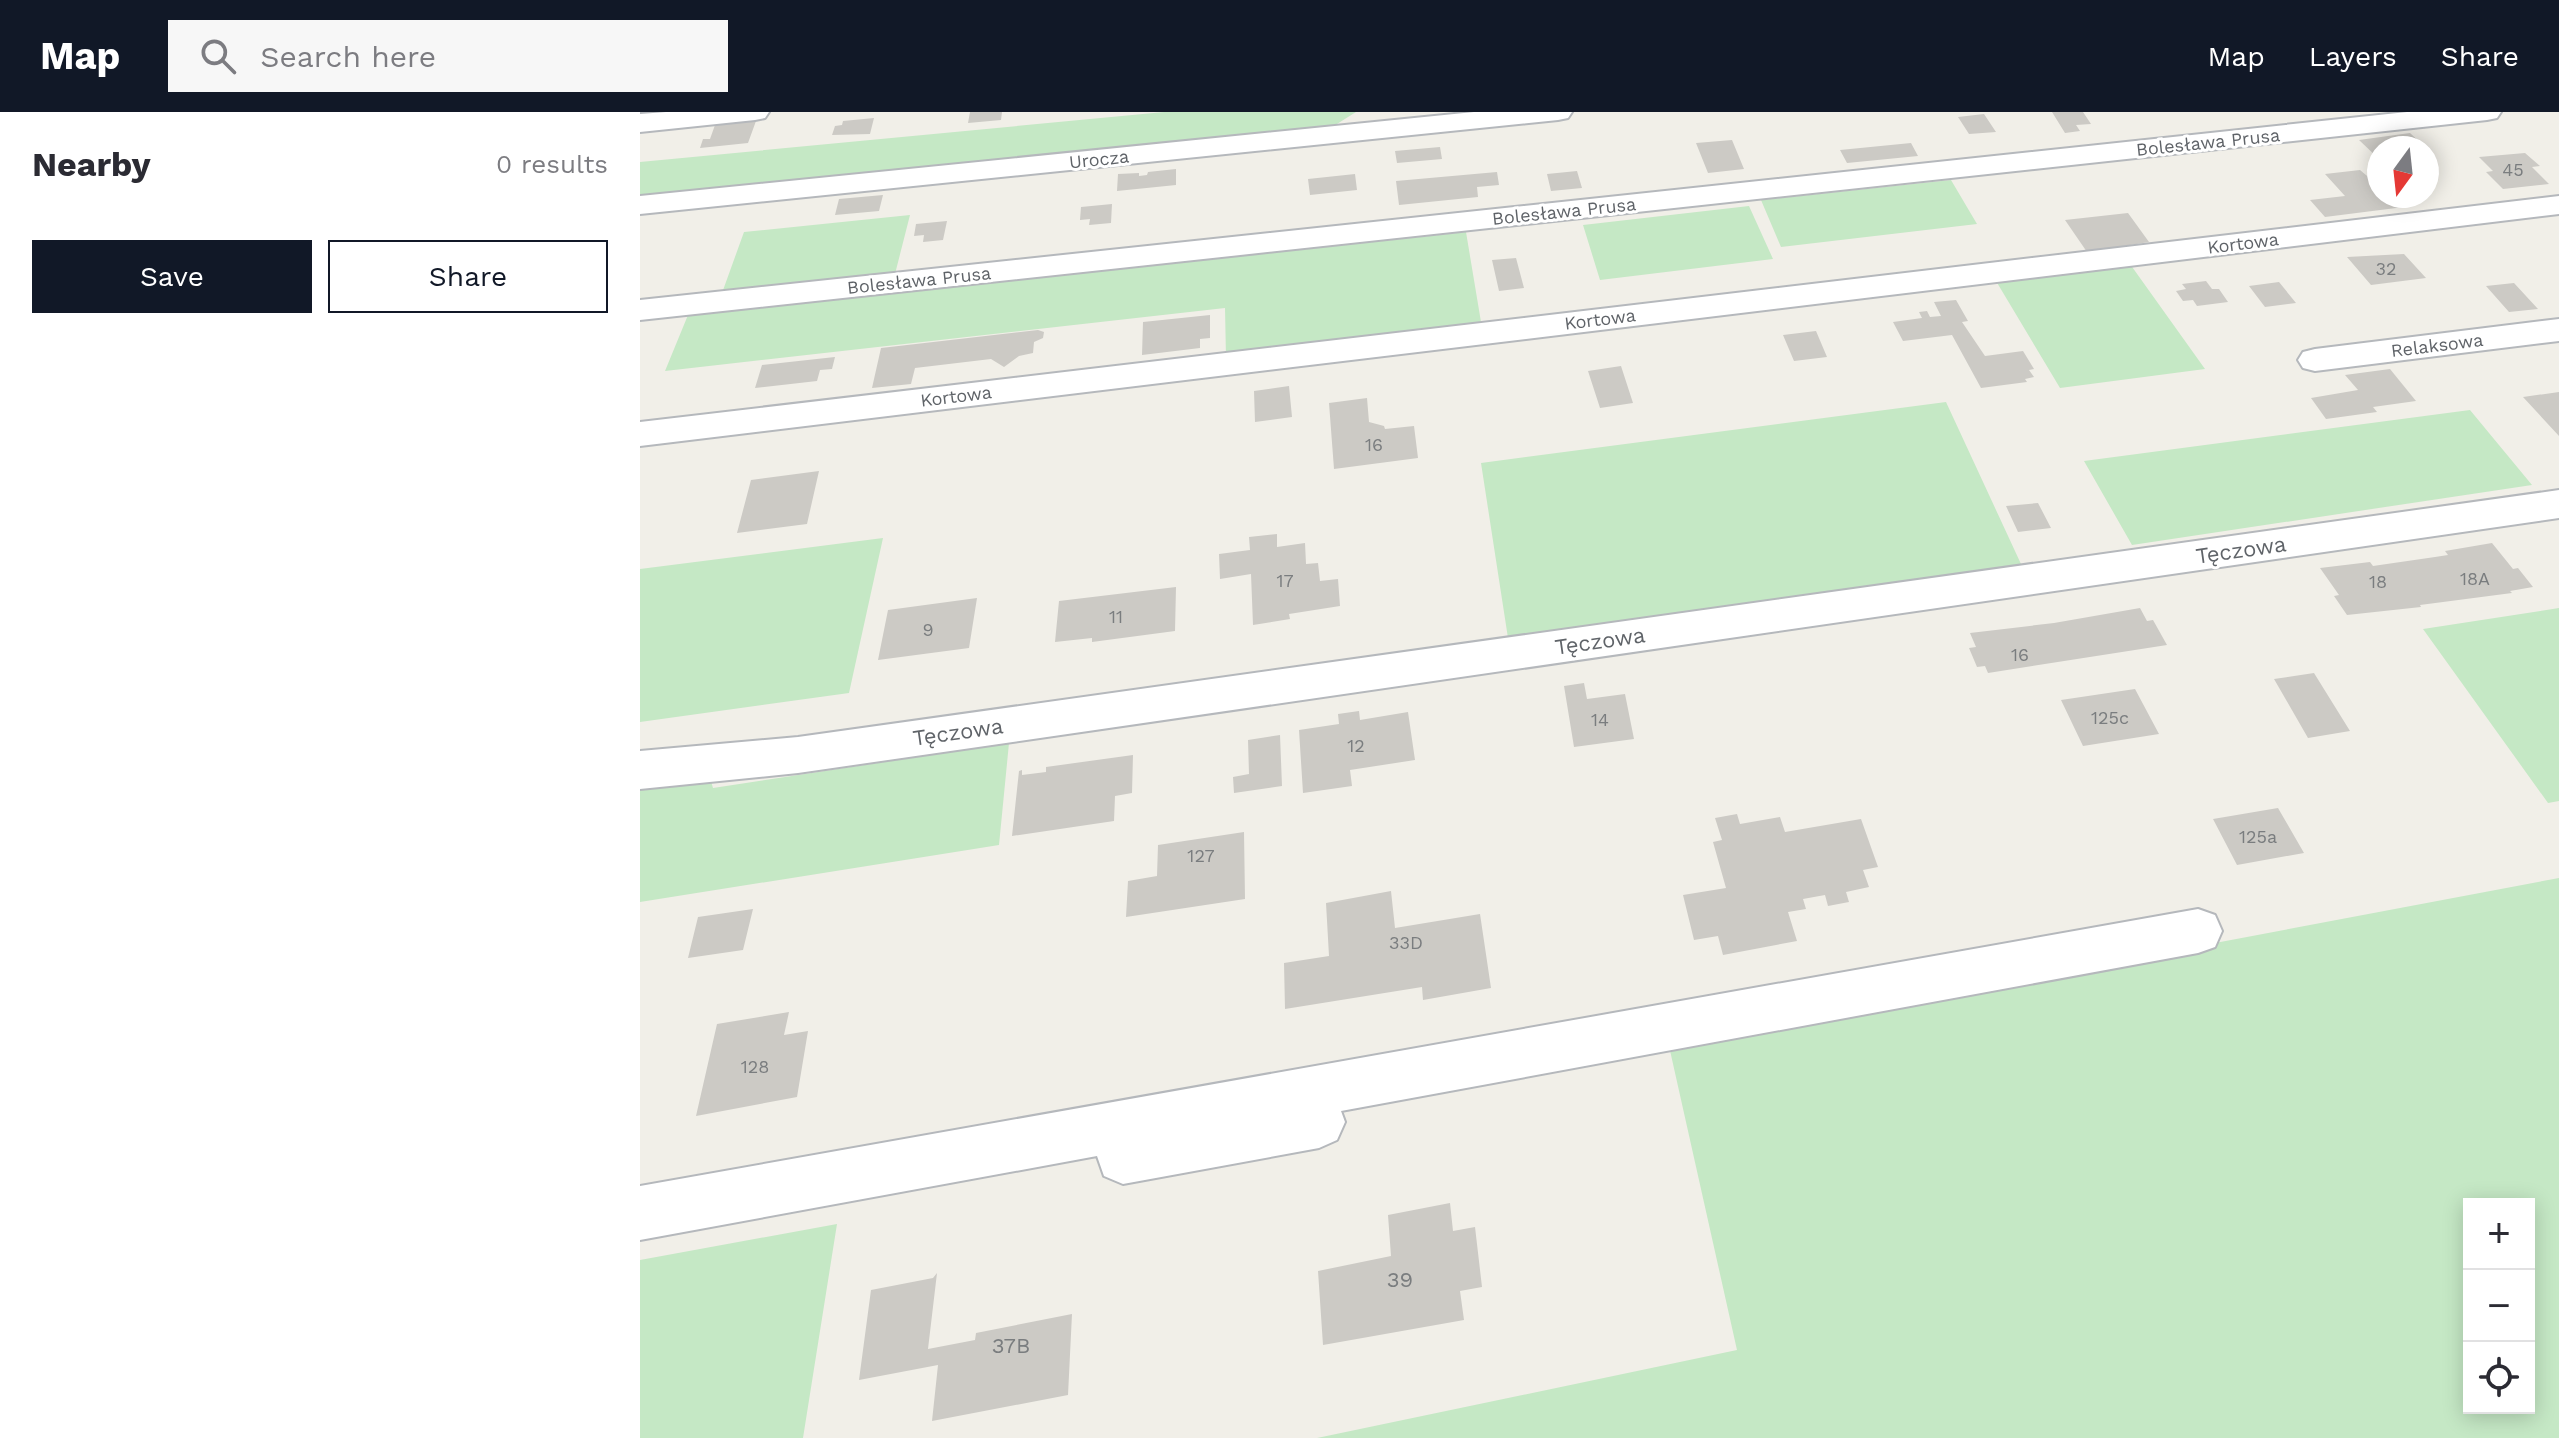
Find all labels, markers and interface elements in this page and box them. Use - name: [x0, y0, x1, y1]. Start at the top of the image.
- search box: [168, 20, 728, 92]
- text: Map: [40, 34, 120, 78]
- icon: search: [196, 34, 240, 78]
- text: Search here: [260, 39, 436, 74]
- text: Map: [2208, 40, 2265, 73]
- text: Layers: [2309, 40, 2397, 73]
- text: Share: [2441, 40, 2519, 73]
- street label: Bolesława Prusa: [2135, 124, 2281, 160]
- north arrow: [2367, 136, 2439, 208]
- text: Nearby: [32, 144, 151, 184]
- street label: Urocza: [1068, 145, 1130, 173]
- text: 0 results: [496, 149, 608, 179]
- house number: 45: [2502, 159, 2524, 180]
- street label: Bolesława Prusa: [1491, 193, 1637, 229]
- street label: Kortowa: [2206, 228, 2280, 258]
- button: Save: [32, 240, 312, 313]
- button: Share: [328, 240, 608, 313]
- house number: 32: [2376, 258, 2397, 279]
- street label: Bolesława Prusa: [846, 262, 992, 298]
- street label: Kortowa: [1563, 304, 1637, 334]
- street label: Relaksowa: [2390, 329, 2484, 361]
- street label: Kortowa: [919, 381, 993, 411]
- house number: 16: [1365, 434, 1383, 455]
- street label: Tęczowa: [2194, 531, 2288, 569]
- house number: 18A: [2460, 568, 2490, 589]
- house number: 17: [1276, 570, 1294, 591]
- house number: 18: [2369, 571, 2387, 592]
- house number: 11: [1109, 606, 1123, 627]
- house number: 9: [922, 619, 934, 640]
- street label: Tęczowa: [1553, 622, 1647, 660]
- house number: 16: [2011, 644, 2029, 665]
- house number: 125c: [2091, 707, 2129, 728]
- house number: 14: [1591, 709, 1609, 730]
- street label: Tęczowa: [911, 713, 1005, 751]
- house number: 12: [1347, 735, 1365, 756]
- house number: 125a: [2239, 826, 2277, 847]
- house number: 127: [1187, 845, 1215, 866]
- house number: 33D: [1389, 932, 1423, 953]
- house number: 128: [741, 1056, 769, 1077]
- map controls: [2463, 1198, 2535, 1414]
- button: +: [2463, 1198, 2535, 1270]
- house number: 39: [1387, 1267, 1413, 1292]
- button: −: [2463, 1270, 2535, 1342]
- house number: 37B: [992, 1333, 1030, 1358]
- button: locate: [2463, 1342, 2535, 1414]

